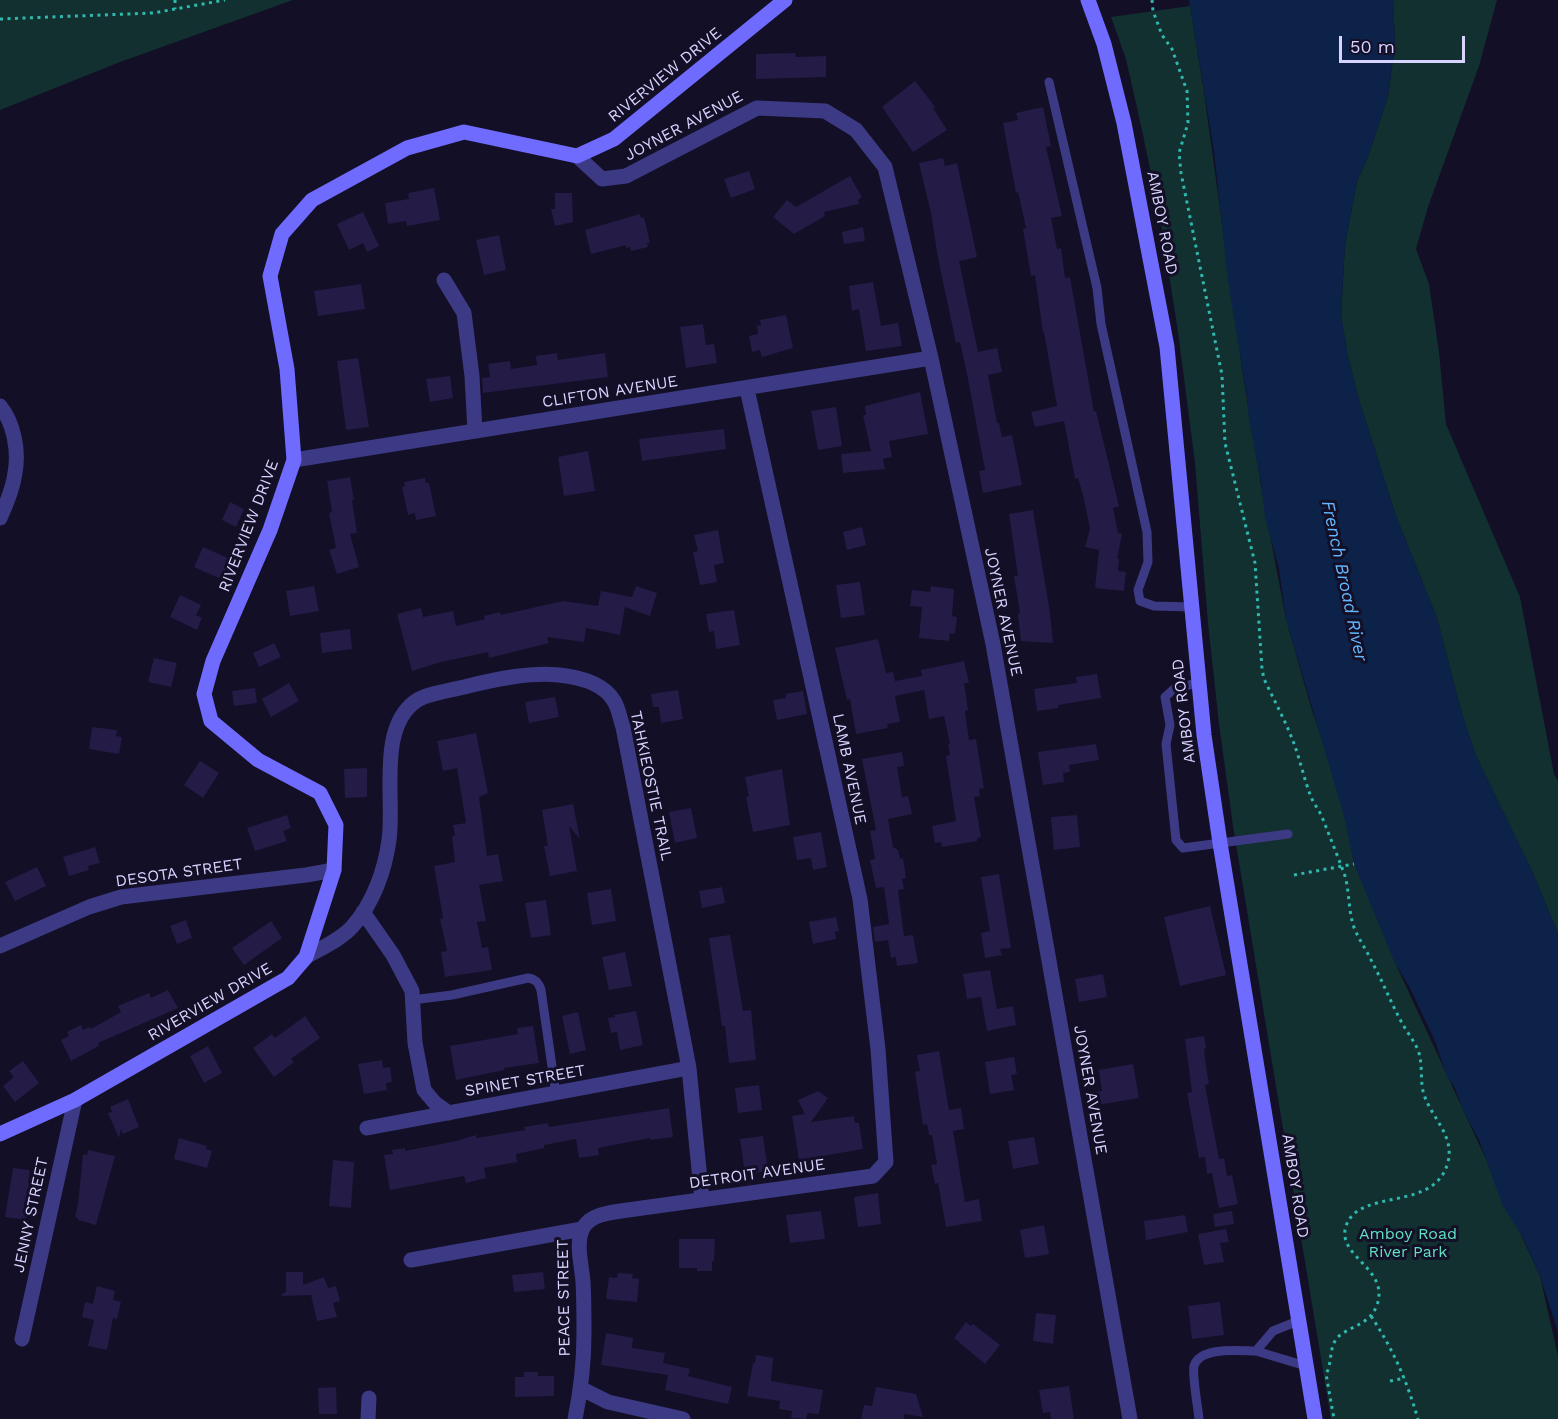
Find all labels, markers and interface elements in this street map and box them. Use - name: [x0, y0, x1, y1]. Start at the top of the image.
- street label: RIVERVIEW DRIVE: [605, 23, 725, 127]
- scale bar: [1342, 24, 1468, 62]
- text: 50 m: [1350, 36, 1395, 57]
- street label: JOYNER AVENUE: [622, 87, 746, 165]
- street label: AMBOY ROAD: [1143, 170, 1181, 276]
- street label: CLIFTON AVENUE: [541, 372, 679, 412]
- street label: RIVERVIEW DRIVE: [215, 457, 283, 595]
- water label: French Broad River: [1316, 499, 1372, 663]
- street label: JOYNER AVENUE: [980, 546, 1026, 678]
- street label: AMBOY ROAD: [1168, 658, 1200, 764]
- street label: TAHKIEOSTIE TRAIL: [626, 709, 676, 863]
- street label: LAMB AVENUE: [828, 712, 870, 826]
- street label: DESOTA STREET: [114, 855, 244, 891]
- street label: RIVERVIEW DRIVE: [145, 959, 275, 1045]
- street label: JOYNER AVENUE: [1069, 1024, 1111, 1156]
- street label: SPINET STREET: [463, 1061, 587, 1101]
- street label: AMBOY ROAD: [1277, 1133, 1313, 1239]
- street label: DETROIT AVENUE: [688, 1155, 826, 1193]
- street label: JENNY STREET: [9, 1156, 53, 1274]
- park label: Amboy Road River Park: [1359, 1224, 1457, 1262]
- street label: PEACE STREET: [553, 1239, 575, 1357]

